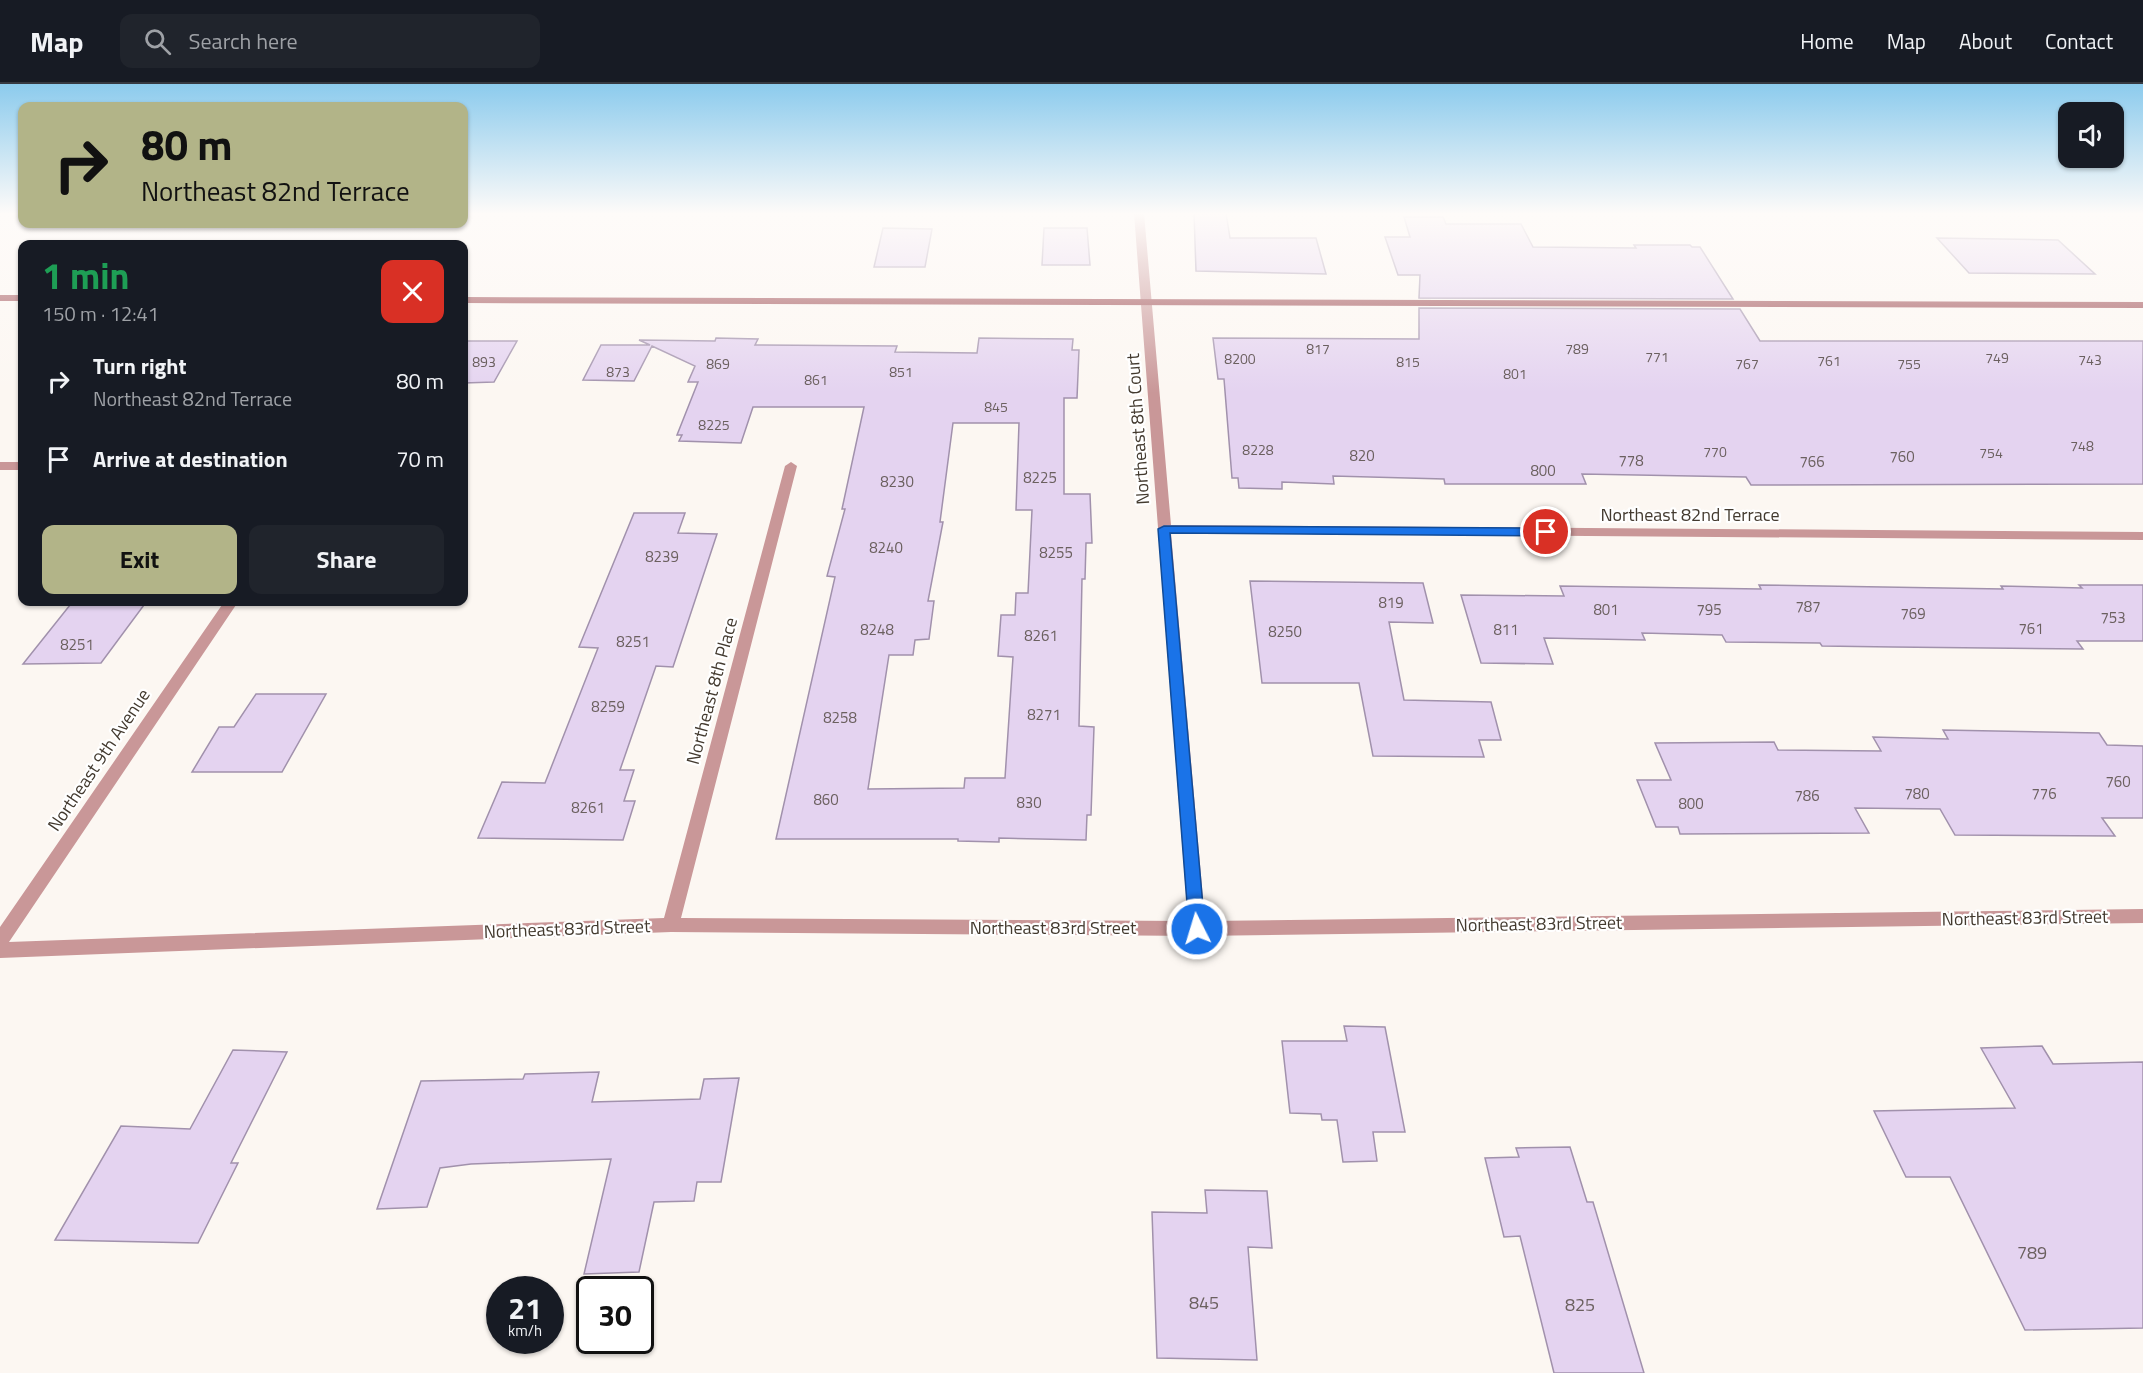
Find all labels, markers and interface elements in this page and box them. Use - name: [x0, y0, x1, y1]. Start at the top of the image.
- search box: [120, 14, 540, 68]
- text: Map: [30, 20, 84, 63]
- text: Search here: [189, 24, 298, 58]
- icon: search: [141, 25, 174, 58]
- text: Home: [1800, 25, 1854, 57]
- text: Map: [1887, 25, 1926, 57]
- text: About: [1959, 25, 2012, 57]
- text: Contact: [2045, 25, 2113, 57]
- map controls: [2058, 102, 2124, 168]
- button: sound: [2058, 102, 2124, 168]
- text: 80 m: [141, 112, 233, 176]
- icon: right: [42, 126, 120, 204]
- text: Northeast 82nd Terrace: [141, 170, 410, 211]
- text: 1 min: [42, 248, 129, 303]
- button: close: [381, 260, 444, 323]
- text: 150 m · 12:41: [42, 298, 159, 329]
- house number: 817: [1306, 338, 1330, 359]
- house number: 789: [1565, 338, 1589, 359]
- house number: 771: [1645, 346, 1669, 367]
- house number: 749: [1985, 347, 2009, 368]
- house number: 8200: [1224, 348, 1256, 369]
- text: Turn right: [93, 349, 187, 383]
- house number: 743: [2078, 349, 2102, 370]
- house number: 761: [1817, 350, 1841, 371]
- house number: 893: [472, 351, 496, 372]
- house number: 815: [1396, 351, 1420, 372]
- street label: Northeast 8th Court: [1119, 352, 1156, 506]
- house number: 869: [706, 353, 730, 374]
- house number: 767: [1735, 353, 1759, 374]
- house number: 755: [1897, 353, 1921, 374]
- house number: 873: [606, 361, 630, 382]
- house number: 851: [889, 361, 913, 382]
- house number: 801: [1503, 363, 1527, 384]
- text: 80 m: [396, 364, 444, 398]
- icon: right: [42, 365, 75, 398]
- house number: 861: [804, 369, 828, 390]
- text: Northeast 82nd Terrace: [93, 383, 292, 414]
- house number: 845: [984, 396, 1008, 417]
- house number: 8225: [698, 414, 730, 435]
- house number: 748: [2070, 435, 2094, 456]
- house number: 8228: [1242, 439, 1274, 460]
- house number: 770: [1703, 441, 1727, 462]
- text: Arrive at destination: [93, 442, 288, 476]
- text: 70 m: [396, 442, 444, 476]
- house number: 754: [1979, 442, 2003, 463]
- icon: arrive: [42, 443, 75, 476]
- house number: 820: [1349, 444, 1375, 467]
- house number: 760: [1889, 445, 1915, 468]
- house number: 778: [1618, 449, 1644, 472]
- house number: 766: [1799, 450, 1825, 473]
- house number: 800: [1530, 459, 1556, 482]
- house number: 8225: [1023, 466, 1057, 489]
- house number: 8230: [880, 470, 914, 493]
- street label: Northeast 82nd Terrace: [1600, 501, 1780, 528]
- pin: [1520, 506, 1571, 557]
- icon: arrive: [1529, 515, 1562, 548]
- button: Exit: [42, 525, 237, 594]
- button: Share: [249, 525, 444, 594]
- house number: 8240: [869, 536, 903, 559]
- house number: 8255: [1039, 541, 1073, 564]
- house number: 8239: [645, 545, 679, 568]
- house number: 819: [1378, 591, 1404, 614]
- house number: 787: [1795, 595, 1821, 618]
- house number: 801: [1593, 598, 1619, 621]
- house number: 795: [1696, 598, 1722, 621]
- house number: 769: [1900, 602, 1926, 625]
- house number: 753: [2100, 606, 2126, 629]
- street label: Northeast 8th Place: [679, 614, 744, 767]
- house number: 761: [2018, 617, 2044, 640]
- house number: 8248: [860, 618, 894, 641]
- house number: 811: [1493, 618, 1519, 641]
- house number: 8250: [1268, 620, 1302, 643]
- house number: 8261: [1024, 624, 1058, 647]
- house number: 8251: [616, 630, 650, 653]
- house number: 8251: [60, 633, 94, 656]
- street label: Northeast 9th Avenue: [41, 683, 156, 836]
- house number: 8259: [591, 695, 625, 718]
- house number: 8271: [1027, 703, 1061, 726]
- house number: 8258: [823, 706, 857, 729]
- house number: 760: [2105, 770, 2131, 793]
- house number: 780: [1904, 782, 1930, 805]
- house number: 776: [2031, 782, 2057, 805]
- house number: 786: [1794, 784, 1820, 807]
- house number: 860: [813, 788, 839, 811]
- house number: 830: [1016, 791, 1042, 814]
- house number: 800: [1678, 792, 1704, 815]
- house number: 8261: [571, 796, 605, 819]
- position arrow: [1165, 897, 1229, 961]
- street label: Northeast 83rd Street: [1941, 903, 2109, 932]
- street label: Northeast 83rd Street: [1455, 909, 1623, 938]
- street label: Northeast 83rd Street: [483, 912, 651, 945]
- street label: Northeast 83rd Street: [970, 914, 1137, 941]
- house number: 789: [2017, 1239, 2047, 1266]
- speed limit sign: 30: [576, 1276, 654, 1354]
- text: 21: [508, 1285, 542, 1331]
- house number: 845: [1189, 1289, 1219, 1316]
- house number: 825: [1565, 1291, 1595, 1318]
- text: km/h: [508, 1319, 542, 1342]

